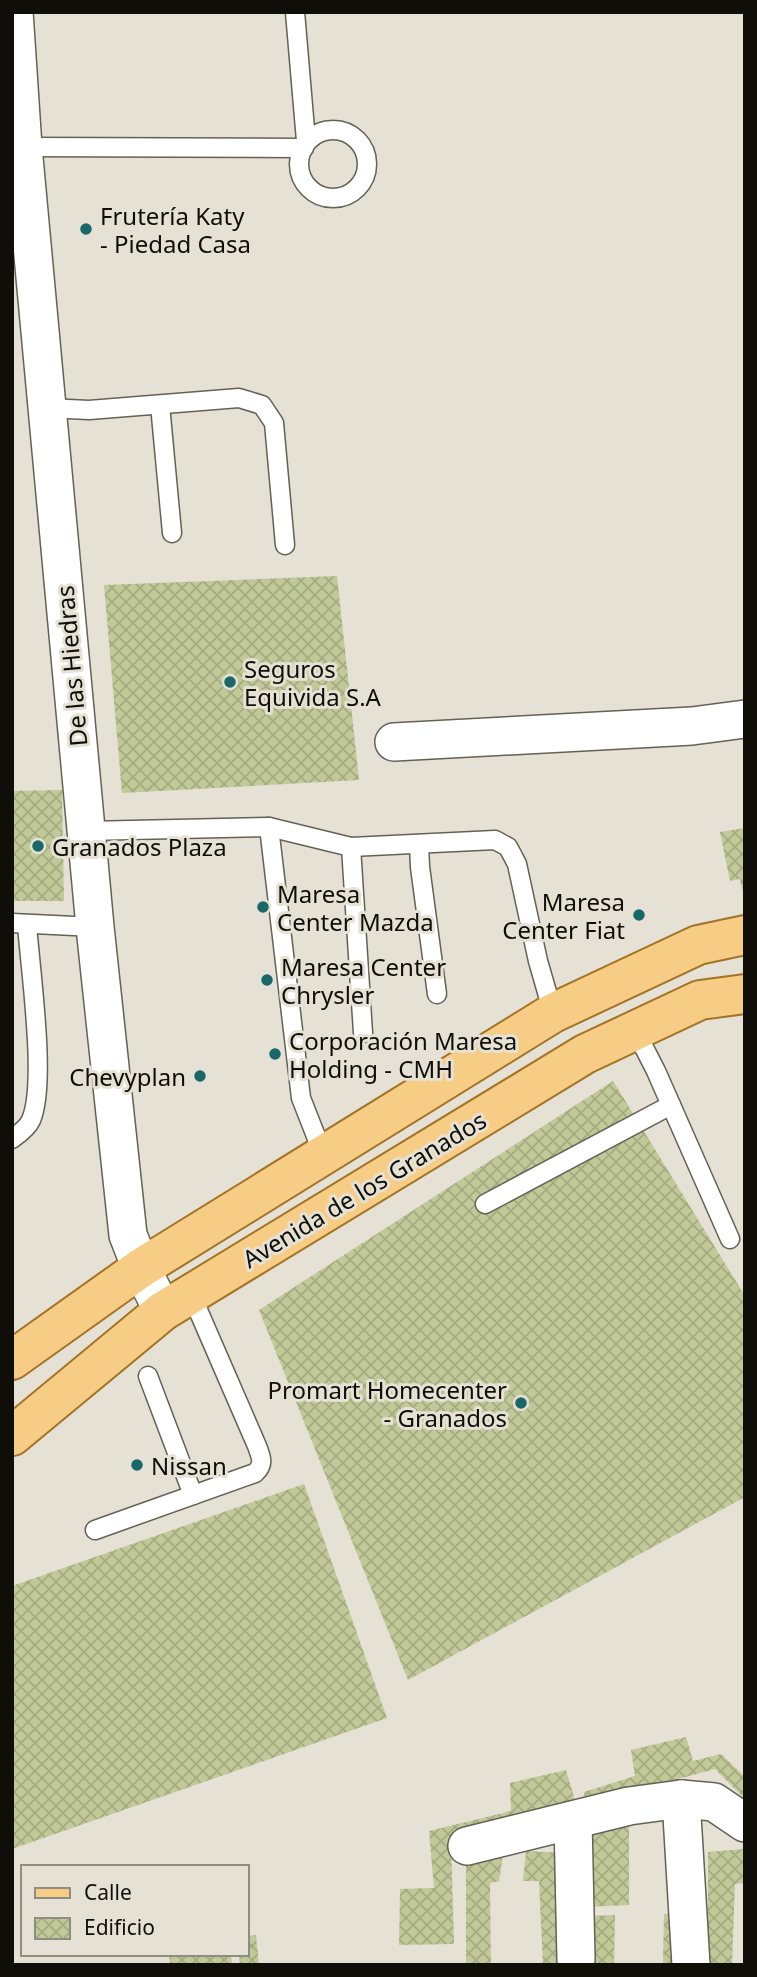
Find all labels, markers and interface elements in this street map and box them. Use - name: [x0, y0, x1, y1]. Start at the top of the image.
- place label: Frutería Katy - Piedad Casa: [100, 199, 251, 260]
- marker: Frutería Katy - Piedad Casa: [78, 221, 94, 237]
- street label: De las Hiedras: [48, 584, 94, 748]
- place label: Seguros Equivida S.A: [244, 652, 382, 713]
- marker: Seguros Equivida S.A: [222, 674, 238, 690]
- place label: Granados Plaza: [52, 830, 227, 863]
- marker: Granados Plaza: [30, 838, 46, 854]
- place label: Maresa Center Mazda: [277, 877, 434, 938]
- place label: Maresa Center Fiat: [502, 885, 625, 946]
- marker: Maresa Center Mazda: [255, 899, 271, 915]
- marker: Maresa Center Fiat: [631, 907, 647, 923]
- place label: Maresa Center Chrysler: [281, 950, 446, 1011]
- marker: Maresa Center Chrysler: [259, 972, 275, 988]
- place label: Corporación Maresa Holding - CMH: [289, 1024, 517, 1085]
- marker: Corporación Maresa Holding - CMH: [267, 1046, 283, 1062]
- place label: Chevyplan: [69, 1060, 186, 1093]
- marker: Chevyplan: [192, 1068, 208, 1084]
- street label: Avenida de los Granados: [236, 1103, 492, 1275]
- place label: Promart Homecenter - Granados: [268, 1373, 507, 1434]
- marker: Promart Homecenter - Granados: [513, 1395, 529, 1411]
- place label: Nissan: [151, 1449, 227, 1482]
- marker: Nissan: [129, 1457, 145, 1473]
- legend: [21, 1865, 248, 1956]
- text: Calle: [84, 1878, 132, 1906]
- text: Edificio: [84, 1913, 155, 1941]

